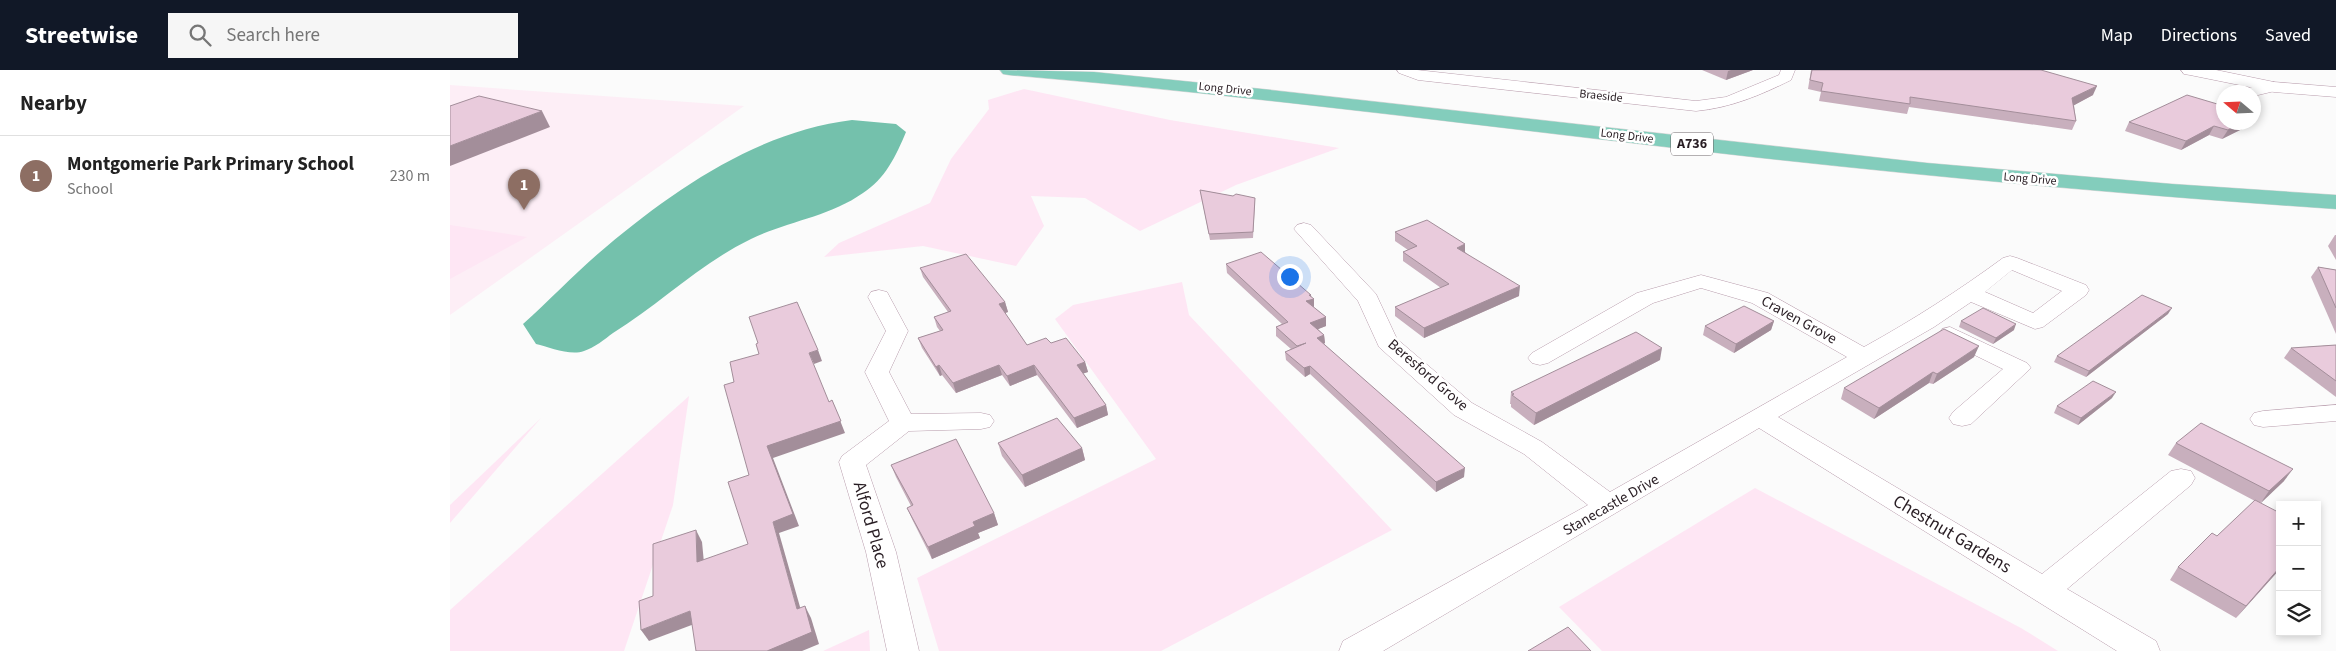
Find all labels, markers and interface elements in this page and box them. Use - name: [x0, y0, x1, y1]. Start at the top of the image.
- search box: [168, 13, 518, 58]
- text: Streetwise: [25, 18, 138, 53]
- icon: search: [186, 21, 214, 49]
- text: Search here: [226, 22, 320, 49]
- text: Map: [2101, 23, 2133, 48]
- text: Directions: [2161, 23, 2237, 48]
- text: Saved: [2265, 23, 2311, 48]
- street label: Long Drive: [1198, 78, 1252, 100]
- street label: Braeside: [1578, 85, 1624, 107]
- north arrow: [2216, 85, 2261, 130]
- text: Nearby: [20, 88, 87, 118]
- street label: Long Drive: [1600, 124, 1654, 148]
- road number: A736: [1671, 132, 1713, 156]
- text: Montgomerie Park Primary School: [67, 151, 354, 178]
- text: 1: [32, 165, 40, 187]
- text: 230 m: [390, 165, 430, 187]
- street label: Long Drive: [2003, 168, 2057, 190]
- pin: 1: [508, 169, 540, 210]
- text: School: [67, 178, 113, 200]
- your location: [1277, 264, 1303, 290]
- street label: Craven Grove: [1757, 291, 1841, 349]
- street label: Beresford Grove: [1383, 334, 1473, 416]
- street label: Stanecastle Drive: [1559, 469, 1663, 541]
- street label: Alford Place: [847, 479, 895, 572]
- street label: Chestnut Gardens: [1888, 489, 2016, 579]
- map controls: [2276, 501, 2321, 636]
- button: +: [2276, 501, 2321, 546]
- button: −: [2276, 546, 2321, 591]
- button: layers: [2276, 591, 2321, 636]

